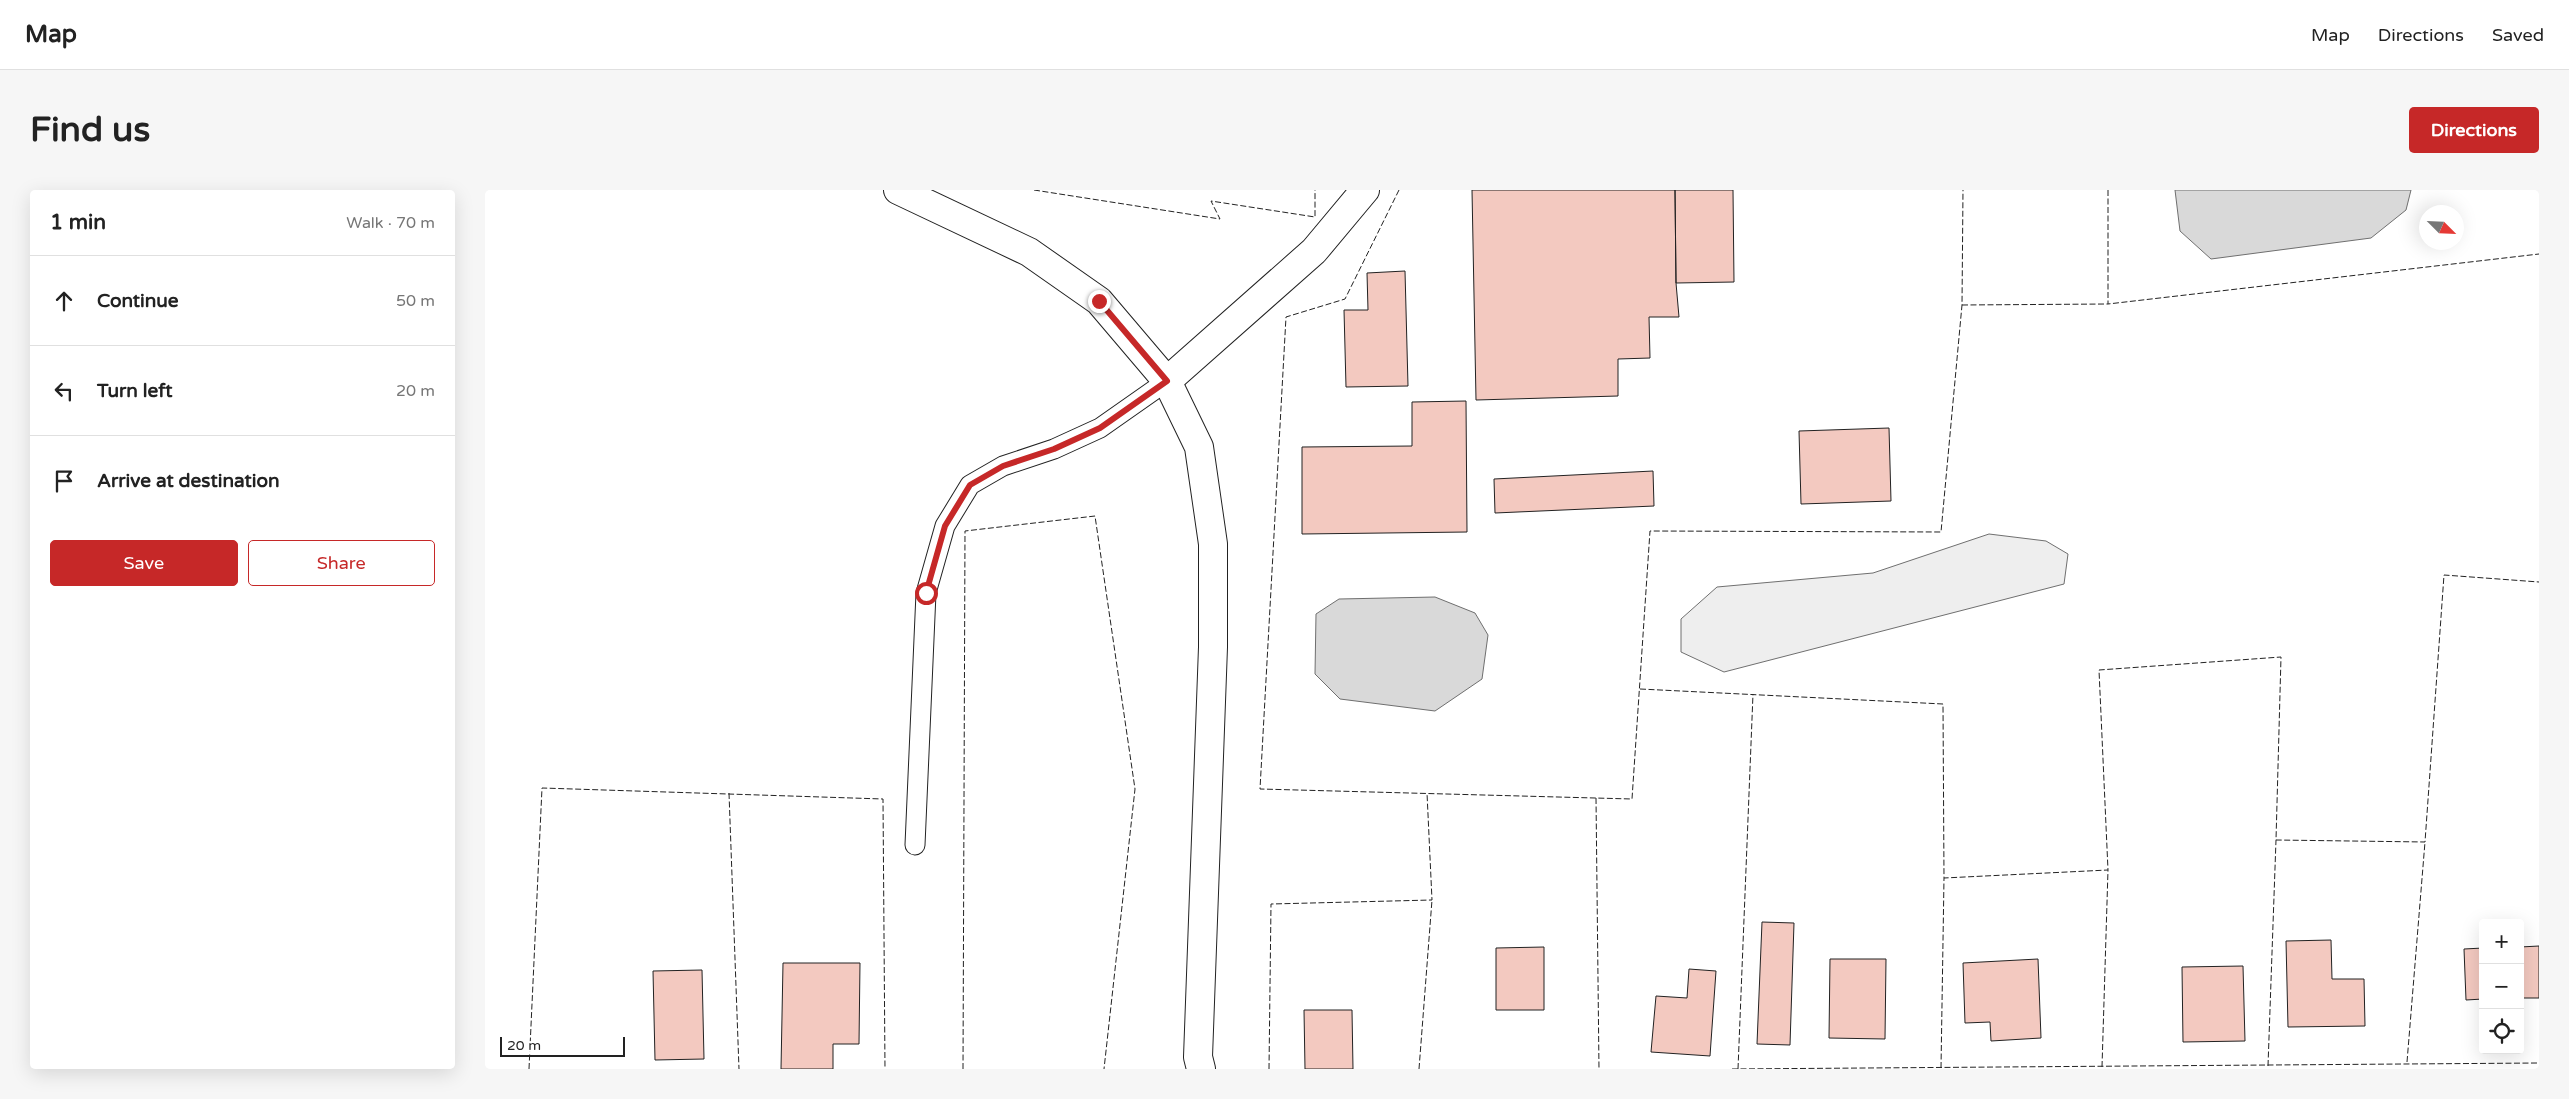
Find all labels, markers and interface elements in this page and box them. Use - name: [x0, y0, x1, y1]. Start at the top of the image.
- text: Map: [25, 20, 77, 49]
- text: Map: [2311, 24, 2350, 46]
- text: Directions: [2378, 24, 2464, 46]
- text: Saved: [2492, 24, 2544, 46]
- button: Directions: [2409, 107, 2539, 153]
- text: Find us: [30, 109, 150, 151]
- north arrow: [2419, 205, 2464, 250]
- text: 1 min: [50, 210, 106, 235]
- text: Walk · 70 m: [346, 213, 435, 233]
- icon: ahead: [50, 287, 78, 315]
- text: Continue: [97, 290, 179, 312]
- route end: [1088, 290, 1111, 313]
- text: 50 m: [396, 291, 435, 311]
- icon: left: [50, 377, 78, 405]
- text: Turn left: [97, 380, 173, 402]
- text: 20 m: [396, 381, 435, 401]
- icon: arrive: [50, 467, 78, 495]
- text: Arrive at destination: [97, 470, 280, 492]
- button: Save: [50, 540, 238, 586]
- button: Share: [248, 540, 435, 586]
- route start: [915, 582, 938, 605]
- map controls: [2479, 919, 2524, 1054]
- button: +: [2479, 919, 2524, 964]
- button: −: [2479, 964, 2524, 1009]
- button: locate: [2479, 1009, 2524, 1054]
- scale bar: [500, 1034, 625, 1057]
- text: 20 m: [507, 1037, 541, 1054]

